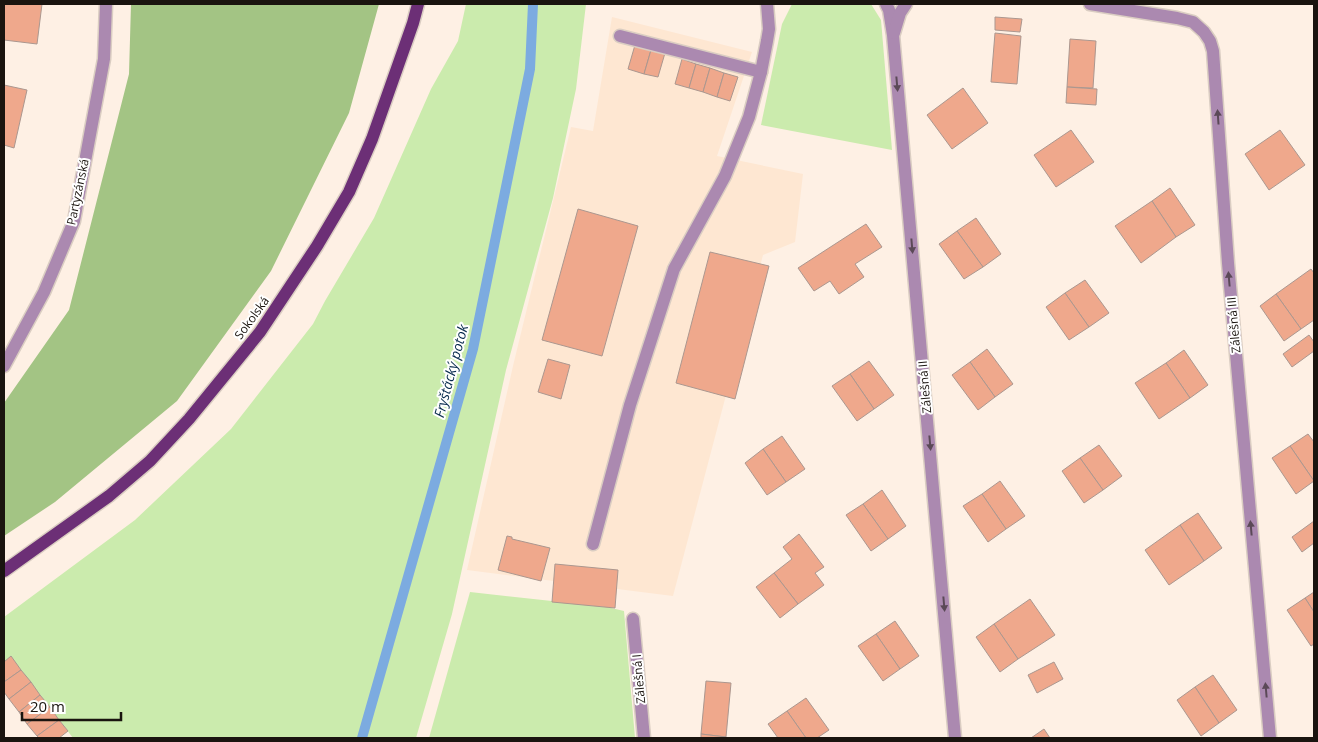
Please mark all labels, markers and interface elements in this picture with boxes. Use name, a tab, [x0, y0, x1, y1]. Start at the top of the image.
one-way arrow	[893, 76, 901, 92]
one-way arrow	[1214, 108, 1222, 124]
street label: Partyzánská	[62, 157, 93, 227]
one-way arrow	[908, 238, 916, 254]
one-way arrow	[1225, 270, 1233, 286]
street label: Sokolská	[230, 293, 273, 343]
street label: Zálešná III	[1223, 296, 1244, 354]
water label: Fryštácký potok	[429, 321, 472, 420]
street label: Zálešná II	[914, 360, 935, 414]
one-way arrow	[926, 435, 934, 451]
one-way arrow	[1247, 520, 1255, 536]
one-way arrow	[940, 597, 948, 613]
street label: Zálešná I	[628, 654, 649, 704]
one-way arrow	[1261, 681, 1269, 697]
scale bar	[22, 690, 121, 722]
text: 20 m	[30, 696, 65, 716]

